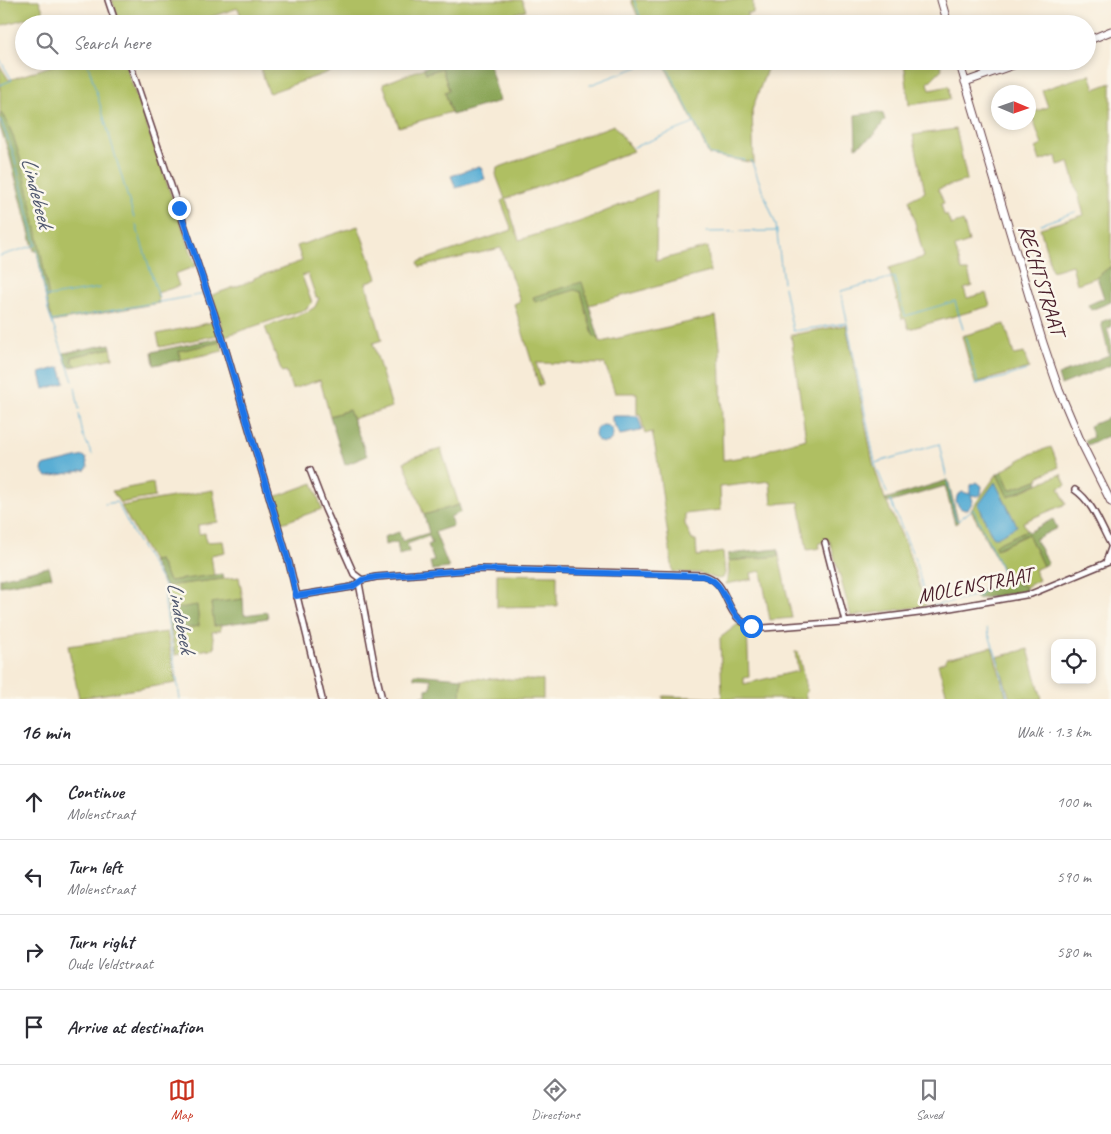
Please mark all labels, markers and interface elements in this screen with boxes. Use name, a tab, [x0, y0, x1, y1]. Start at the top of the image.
search box	[15, 15, 1096, 70]
icon: search	[33, 29, 61, 57]
text: Search here	[73, 31, 150, 55]
north arrow	[991, 85, 1036, 130]
water label: Lindebeek	[15, 154, 60, 234]
route end	[168, 197, 191, 220]
street label: RECHTSTRAAT	[1013, 222, 1073, 343]
street label: MOLENSTRAAT	[915, 560, 1039, 609]
water label: Lindebeek	[160, 580, 202, 659]
route start	[740, 615, 763, 638]
map controls	[1051, 639, 1096, 684]
button: locate	[1051, 639, 1096, 684]
text: 16 min	[20, 719, 70, 745]
text: Walk · 1.3 km	[1016, 722, 1091, 742]
text: Continue	[67, 780, 124, 804]
icon: ahead	[20, 788, 48, 816]
text: 100 m	[1057, 792, 1091, 812]
text: Molenstraat	[67, 804, 135, 824]
text: Turn left	[67, 855, 122, 879]
icon: left	[20, 863, 48, 891]
text: 590 m	[1057, 867, 1091, 887]
text: Molenstraat	[67, 879, 135, 899]
text: Turn right	[67, 930, 134, 954]
icon: right	[20, 938, 48, 966]
text: 580 m	[1057, 942, 1091, 962]
text: Oude Veldstraat	[67, 954, 153, 974]
icon: arrive	[20, 1013, 48, 1041]
text: Arrive at destination	[67, 1015, 203, 1039]
tab: Map	[168, 1076, 196, 1123]
tab: Directions	[531, 1076, 580, 1123]
tab: Saved	[915, 1076, 943, 1123]

